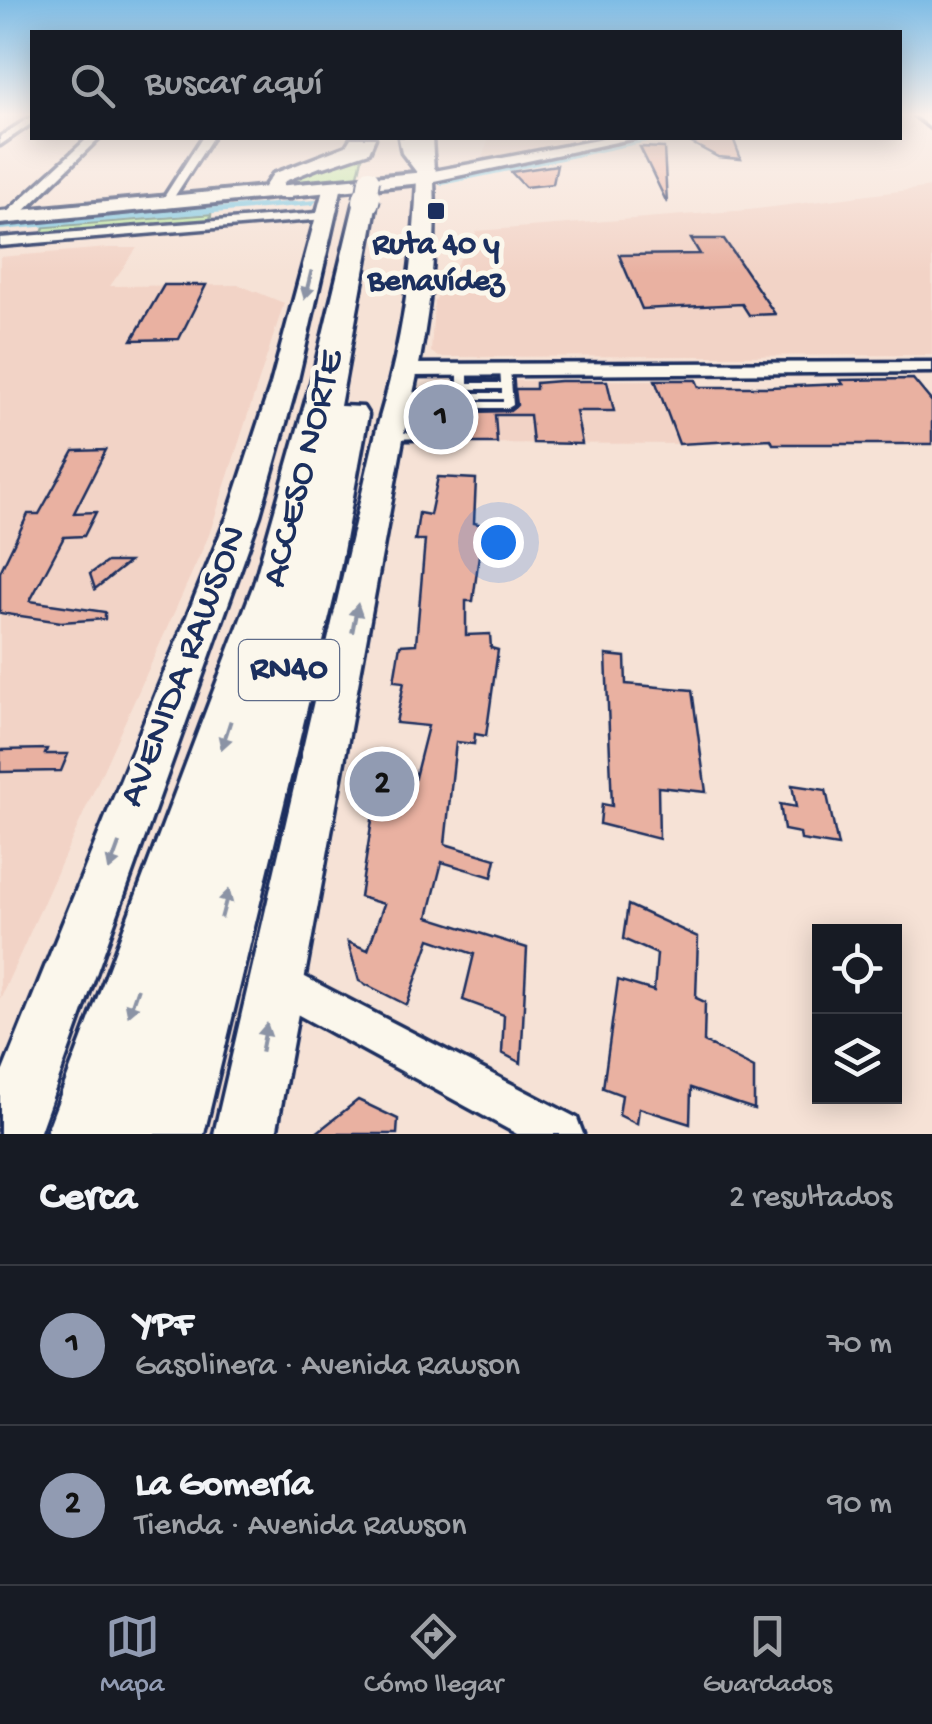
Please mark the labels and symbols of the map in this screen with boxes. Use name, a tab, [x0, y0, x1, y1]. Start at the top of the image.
marker: Ruta 40 y Benavídez	[425, 200, 447, 222]
place label: Ruta 40 y Benavídez	[367, 227, 506, 302]
one-way arrow	[300, 270, 315, 301]
street label: ACCESO NORTE	[254, 345, 356, 592]
pin: 1	[408, 380, 474, 454]
your location	[473, 517, 524, 568]
street label: AVENIDA RAWSON	[111, 520, 259, 814]
one-way arrow	[347, 602, 363, 633]
road number: RN40	[239, 640, 339, 700]
one-way arrow	[218, 721, 233, 751]
pin: 2	[350, 746, 414, 822]
one-way arrow	[106, 842, 121, 872]
one-way arrow	[218, 888, 234, 919]
one-way arrow	[125, 988, 140, 1018]
one-way arrow	[257, 1023, 273, 1054]

